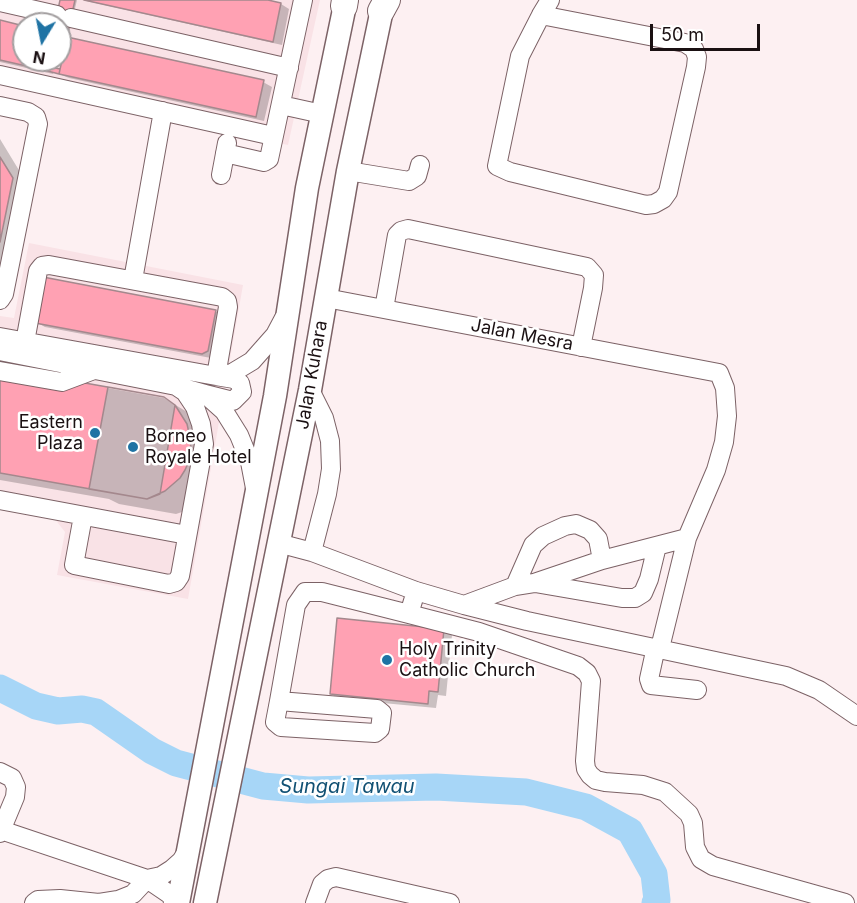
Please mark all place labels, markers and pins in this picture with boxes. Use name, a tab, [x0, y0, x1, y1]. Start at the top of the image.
place label: Eastern Plaza	[19, 412, 83, 454]
marker: Eastern Plaza	[88, 426, 102, 440]
place label: Borneo Royale Hotel	[145, 426, 252, 468]
marker: Borneo Royale Hotel	[126, 440, 140, 454]
place label: Holy Trinity Catholic Church	[399, 639, 535, 682]
marker: Holy Trinity Catholic Church	[380, 653, 394, 667]

